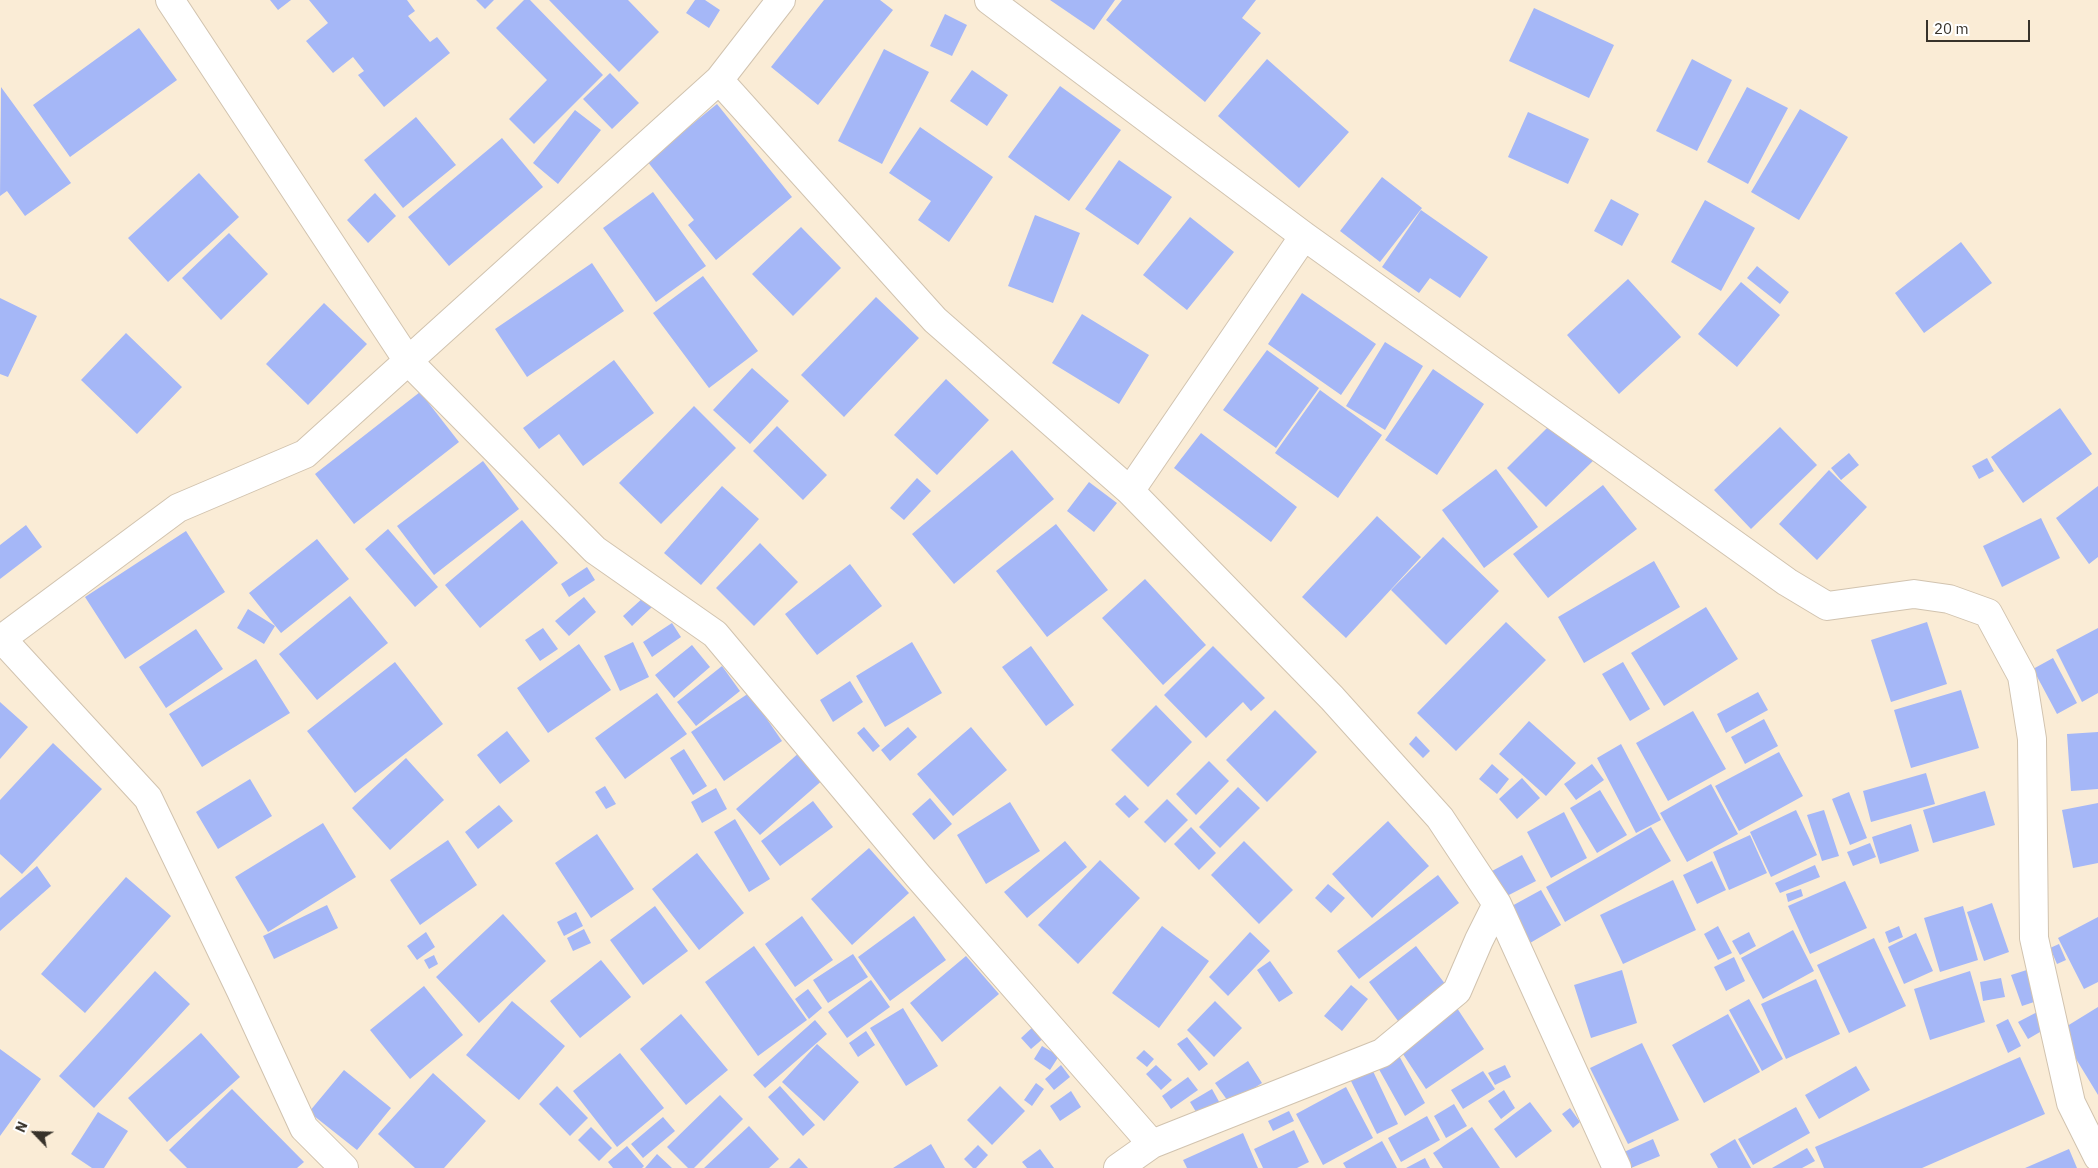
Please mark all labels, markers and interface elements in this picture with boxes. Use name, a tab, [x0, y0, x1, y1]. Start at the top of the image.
scale bar	[1928, 10, 2032, 42]
text: 20 m	[1934, 19, 1969, 38]
north arrow	[10, 1108, 60, 1158]
text: N	[11, 1119, 32, 1135]

